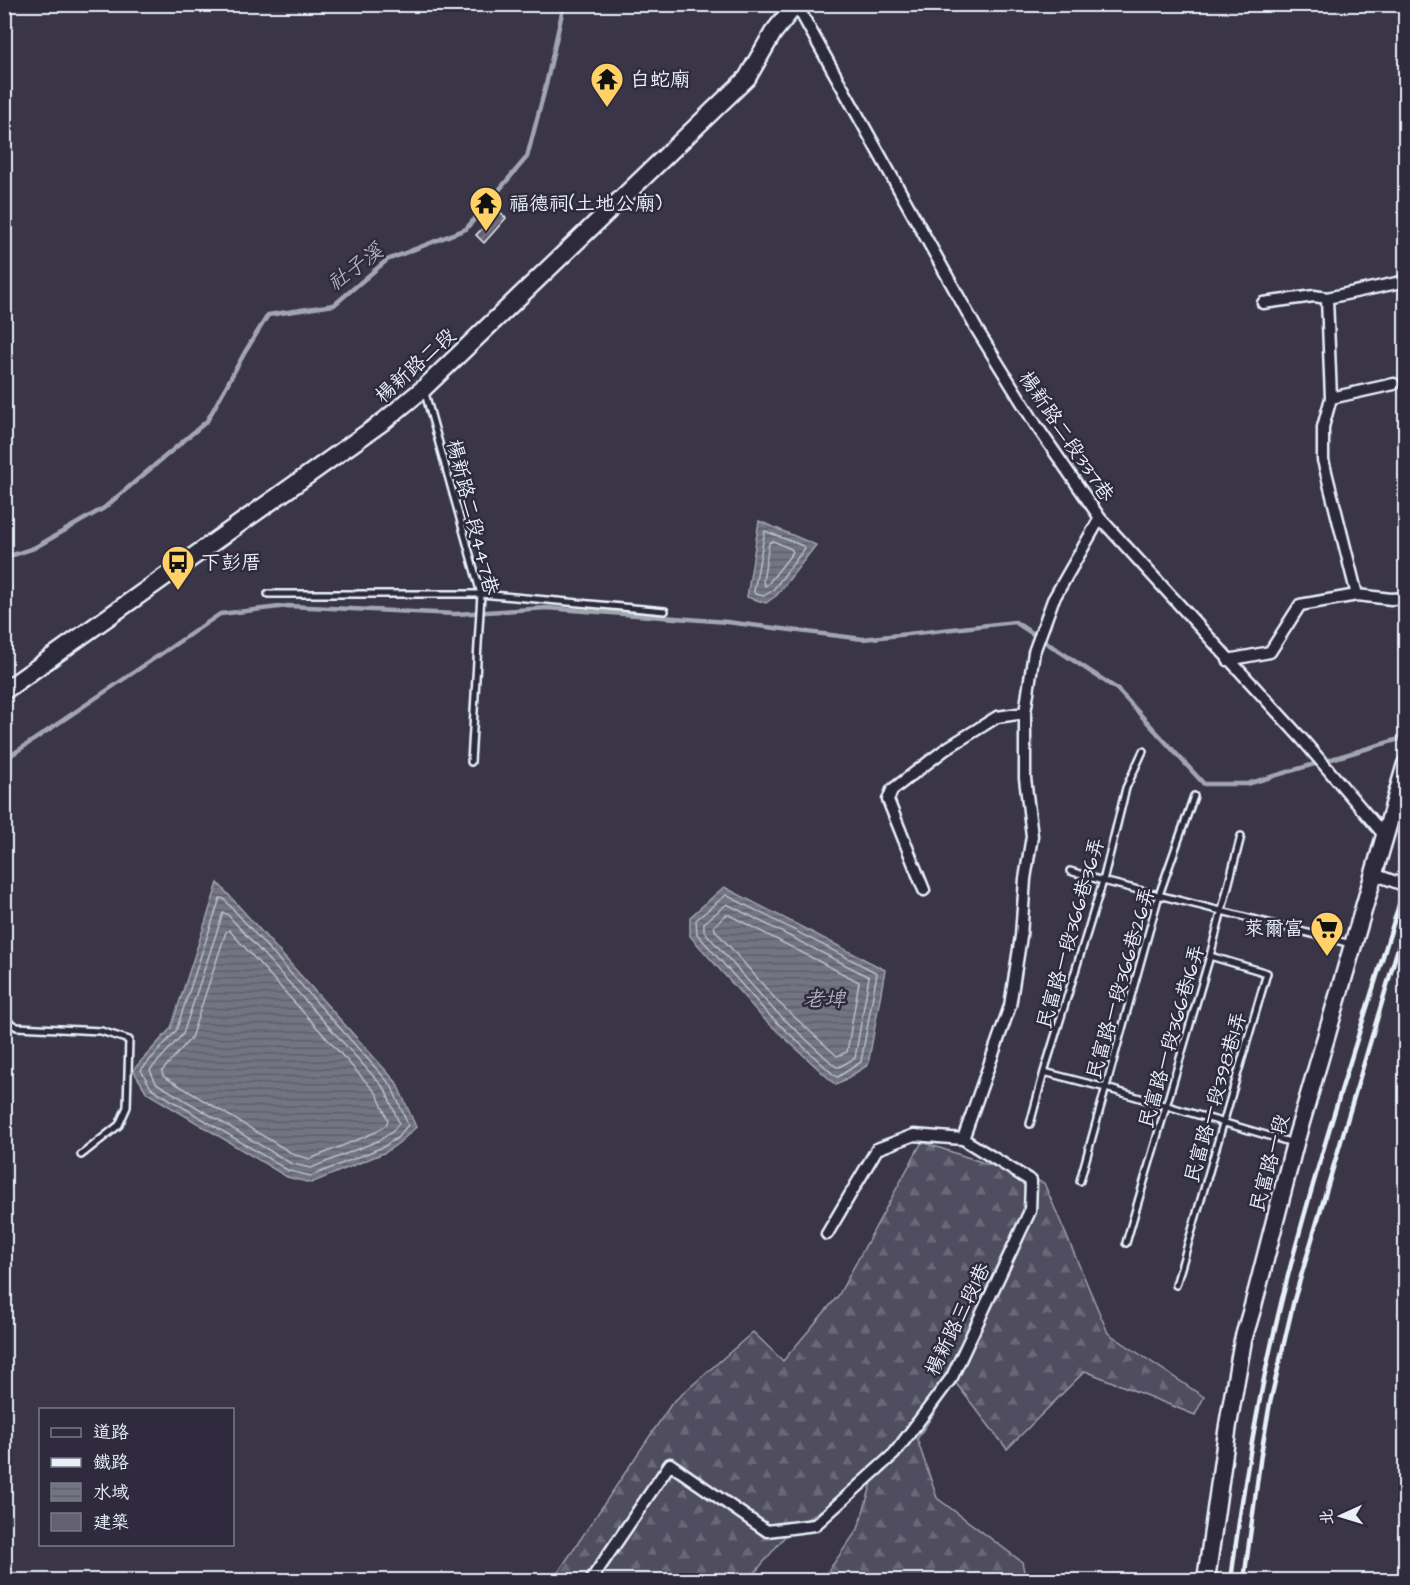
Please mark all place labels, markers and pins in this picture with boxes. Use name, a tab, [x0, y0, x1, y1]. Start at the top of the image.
temple icon: 白蛇廟	[589, 61, 625, 108]
place label: 白蛇廟	[630, 66, 690, 94]
temple icon: 福德祠(土地公廟)	[468, 185, 504, 232]
place label: 福德祠(土地公廟)	[509, 190, 662, 218]
bus stop icon: 下彭厝	[160, 544, 196, 591]
place label: 下彭厝	[201, 549, 261, 577]
supermarket icon: 萊爾富	[1309, 910, 1345, 957]
place label: 萊爾富	[1244, 915, 1304, 943]

